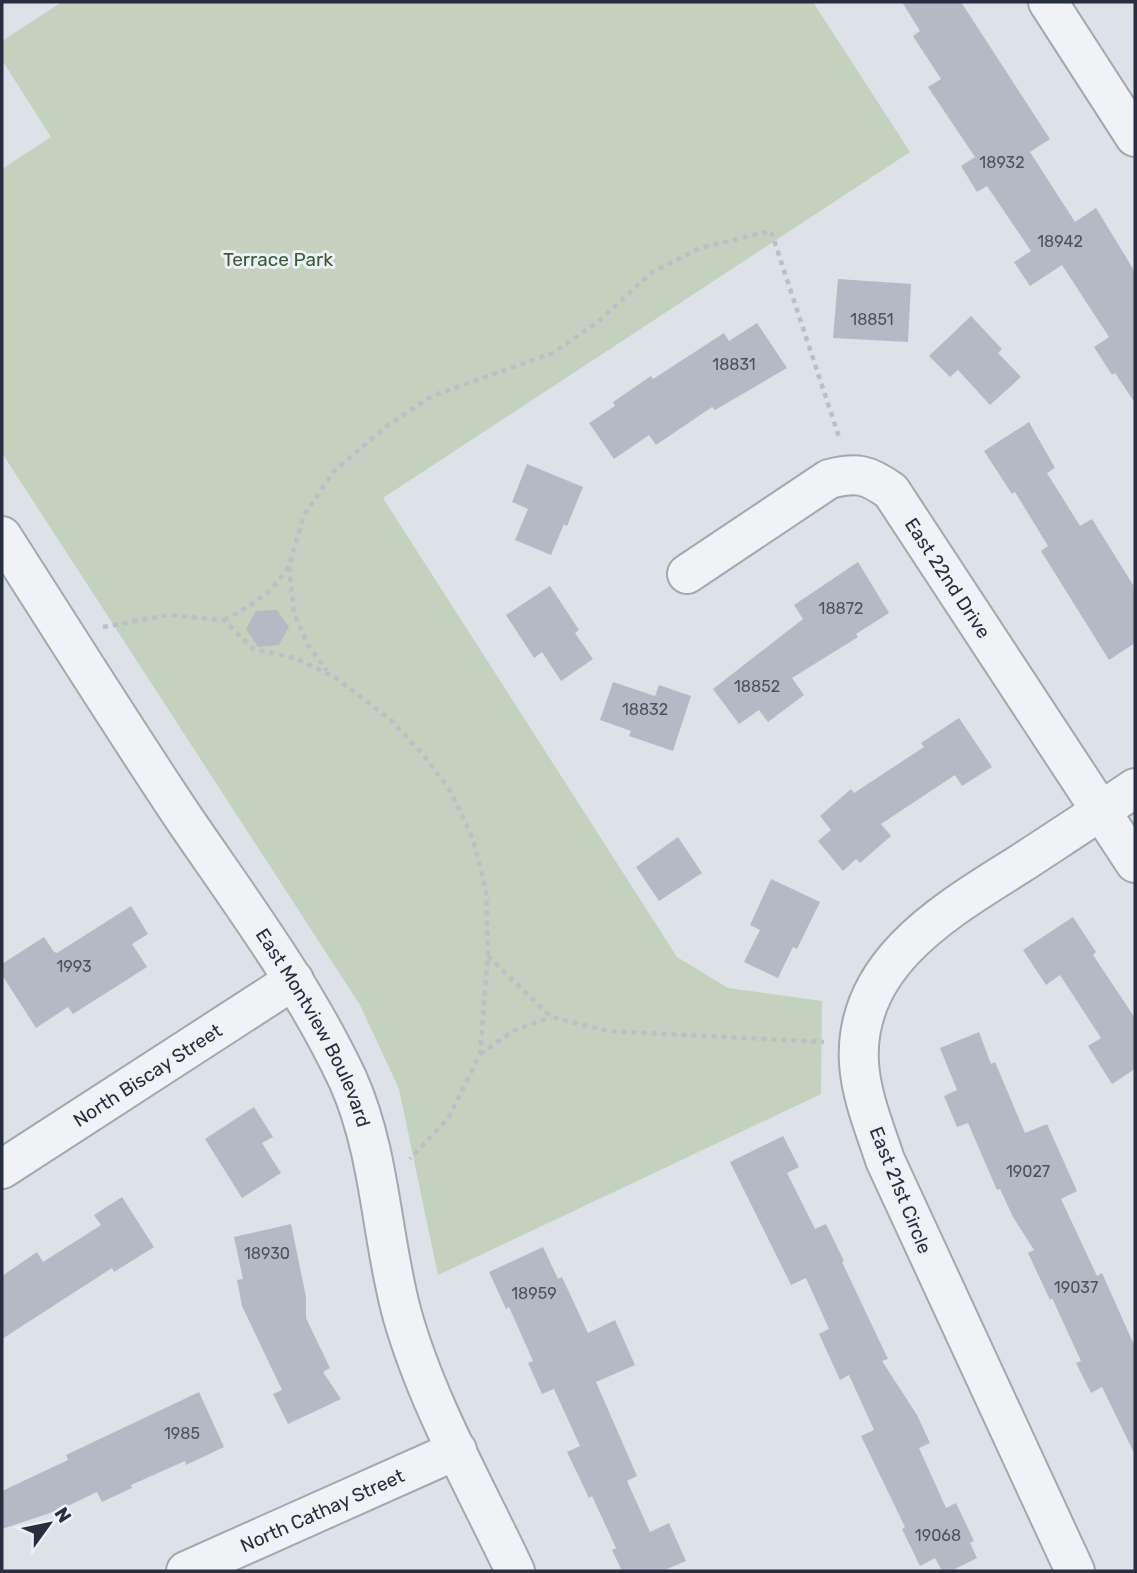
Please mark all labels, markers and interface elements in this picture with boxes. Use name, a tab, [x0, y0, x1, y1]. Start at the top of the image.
house number: 18932	[979, 153, 1025, 172]
house number: 18942	[1037, 232, 1083, 251]
park label: Terrace Park	[223, 248, 333, 271]
house number: 18851	[850, 310, 894, 329]
house number: 18831	[712, 355, 756, 374]
street label: East 22nd Drive	[900, 514, 995, 643]
house number: 18872	[819, 599, 863, 618]
house number: 18852	[734, 677, 780, 696]
house number: 18832	[622, 700, 668, 719]
street label: East Montview Boulevard	[251, 924, 375, 1130]
house number: 1993	[56, 957, 92, 976]
street label: North Biscay Street	[69, 1019, 227, 1132]
street label: East 21st Circle	[865, 1123, 936, 1257]
house number: 19027	[1006, 1162, 1050, 1181]
house number: 18930	[244, 1244, 290, 1263]
house number: 19037	[1054, 1278, 1098, 1297]
house number: 18959	[511, 1284, 557, 1303]
house number: 1985	[164, 1424, 200, 1443]
street label: North Cathay Street	[237, 1464, 408, 1557]
north arrow	[14, 1489, 84, 1559]
text: N	[49, 1503, 76, 1527]
house number: 19068	[915, 1526, 961, 1545]

